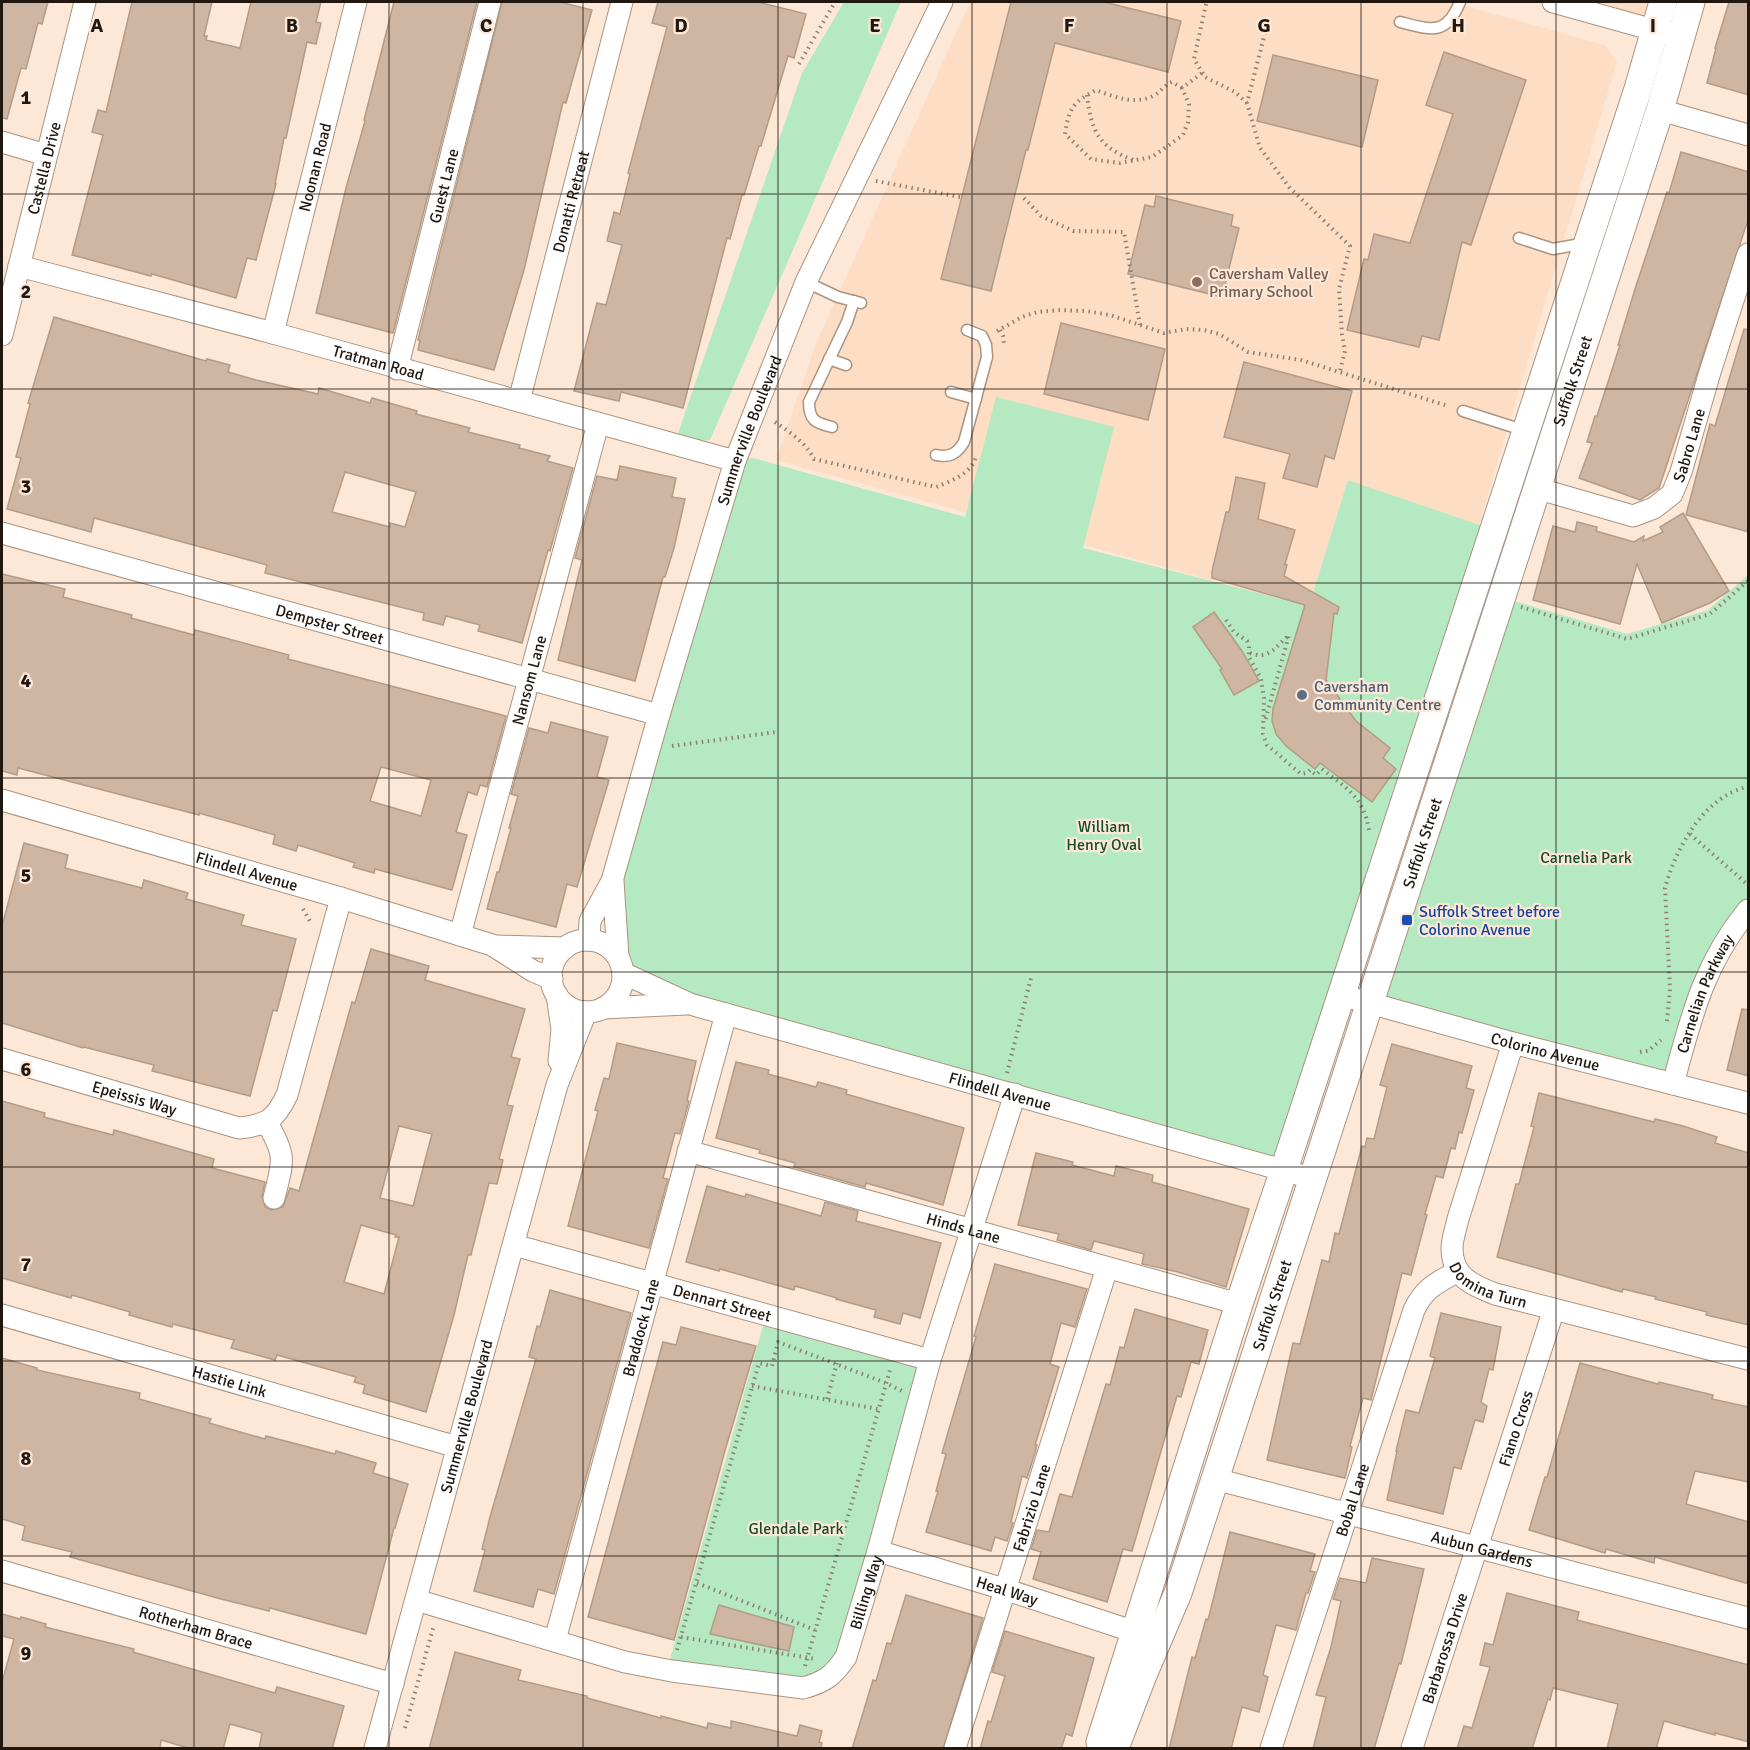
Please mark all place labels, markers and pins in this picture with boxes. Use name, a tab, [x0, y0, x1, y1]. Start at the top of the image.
place label: Caversham Valley Primary School	[1209, 264, 1329, 302]
marker: Caversham Valley Primary School	[1190, 275, 1204, 289]
place label: Caversham Community Centre	[1314, 677, 1441, 715]
marker: Caversham Community Centre	[1295, 688, 1309, 702]
place label: Suffolk Street before Colorino Avenue	[1419, 902, 1560, 940]
marker: Suffolk Street before Colorino Avenue	[1400, 913, 1414, 927]

